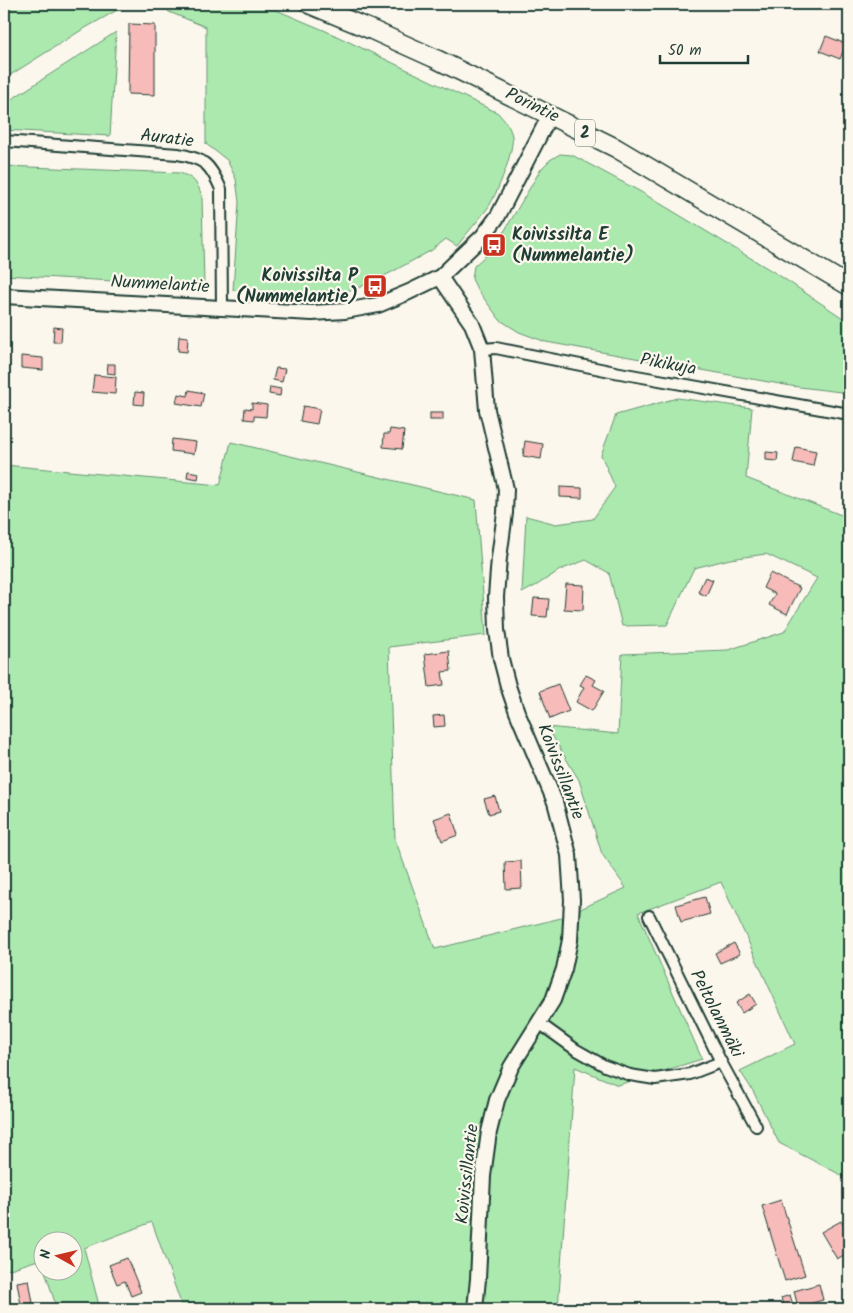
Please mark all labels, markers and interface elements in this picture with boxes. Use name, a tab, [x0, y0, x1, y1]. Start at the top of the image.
scale bar	[660, 32, 748, 64]
text: 50 m	[668, 39, 702, 63]
street label: Porintie	[500, 80, 564, 132]
road number: 2	[575, 120, 595, 146]
street label: Auratie	[139, 121, 195, 157]
place label: Koivissilta E (Nummelantie)	[512, 221, 634, 271]
bus stop icon: Koivissilta E (Nummelantie)	[481, 232, 507, 258]
place label: Koivissilta P (Nummelantie)	[236, 262, 359, 312]
street label: Nummelantie	[110, 268, 210, 302]
bus stop icon: Koivissilta P (Nummelantie)	[362, 273, 388, 299]
street label: Pikikuja	[637, 346, 699, 384]
street label: Koivissillantie	[528, 720, 592, 824]
street label: Peltolanmäki	[681, 965, 751, 1064]
street label: Koivissillantie	[448, 1122, 488, 1226]
north arrow	[32, 1230, 82, 1280]
text: N	[35, 1248, 58, 1260]

